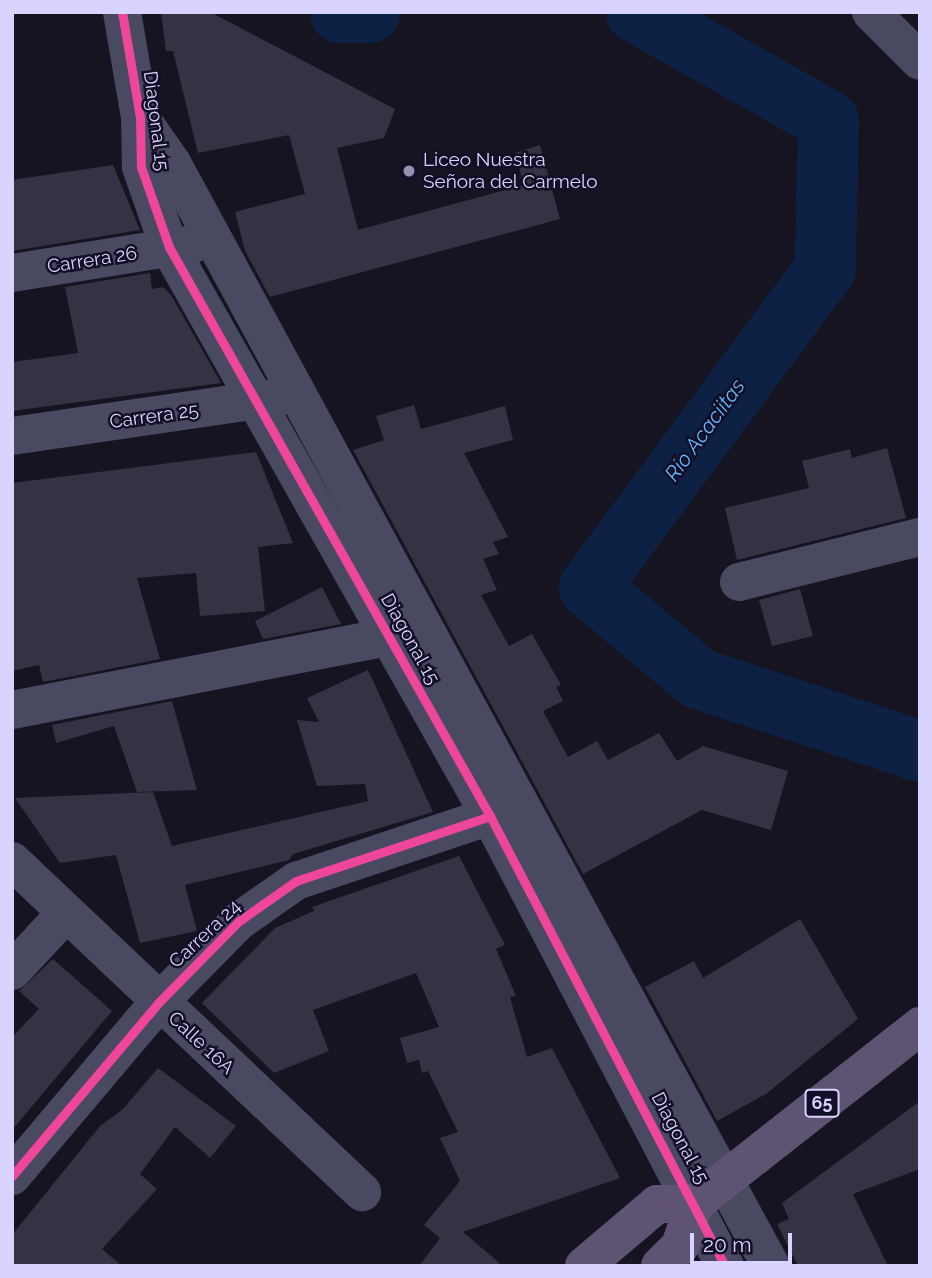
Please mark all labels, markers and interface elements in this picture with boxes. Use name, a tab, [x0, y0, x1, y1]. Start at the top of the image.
street label: Diagonal 15	[139, 69, 173, 173]
place label: Liceo Nuestra Señora del Carmelo	[423, 149, 598, 193]
marker: Liceo Nuestra Señora del Carmelo	[401, 163, 417, 179]
street label: Carrera 26	[45, 242, 139, 278]
water label: Río Acaciitas	[659, 374, 751, 486]
street label: Carrera 25	[108, 398, 200, 434]
street label: Diagonal 15	[376, 589, 444, 689]
street label: Carrera 24	[164, 895, 246, 973]
street label: Calle 16A	[163, 1007, 239, 1079]
street label: Diagonal 15	[646, 1088, 714, 1188]
road number: 65	[804, 1088, 840, 1118]
scale bar	[694, 1218, 796, 1262]
text: 20 m	[703, 1232, 751, 1257]

